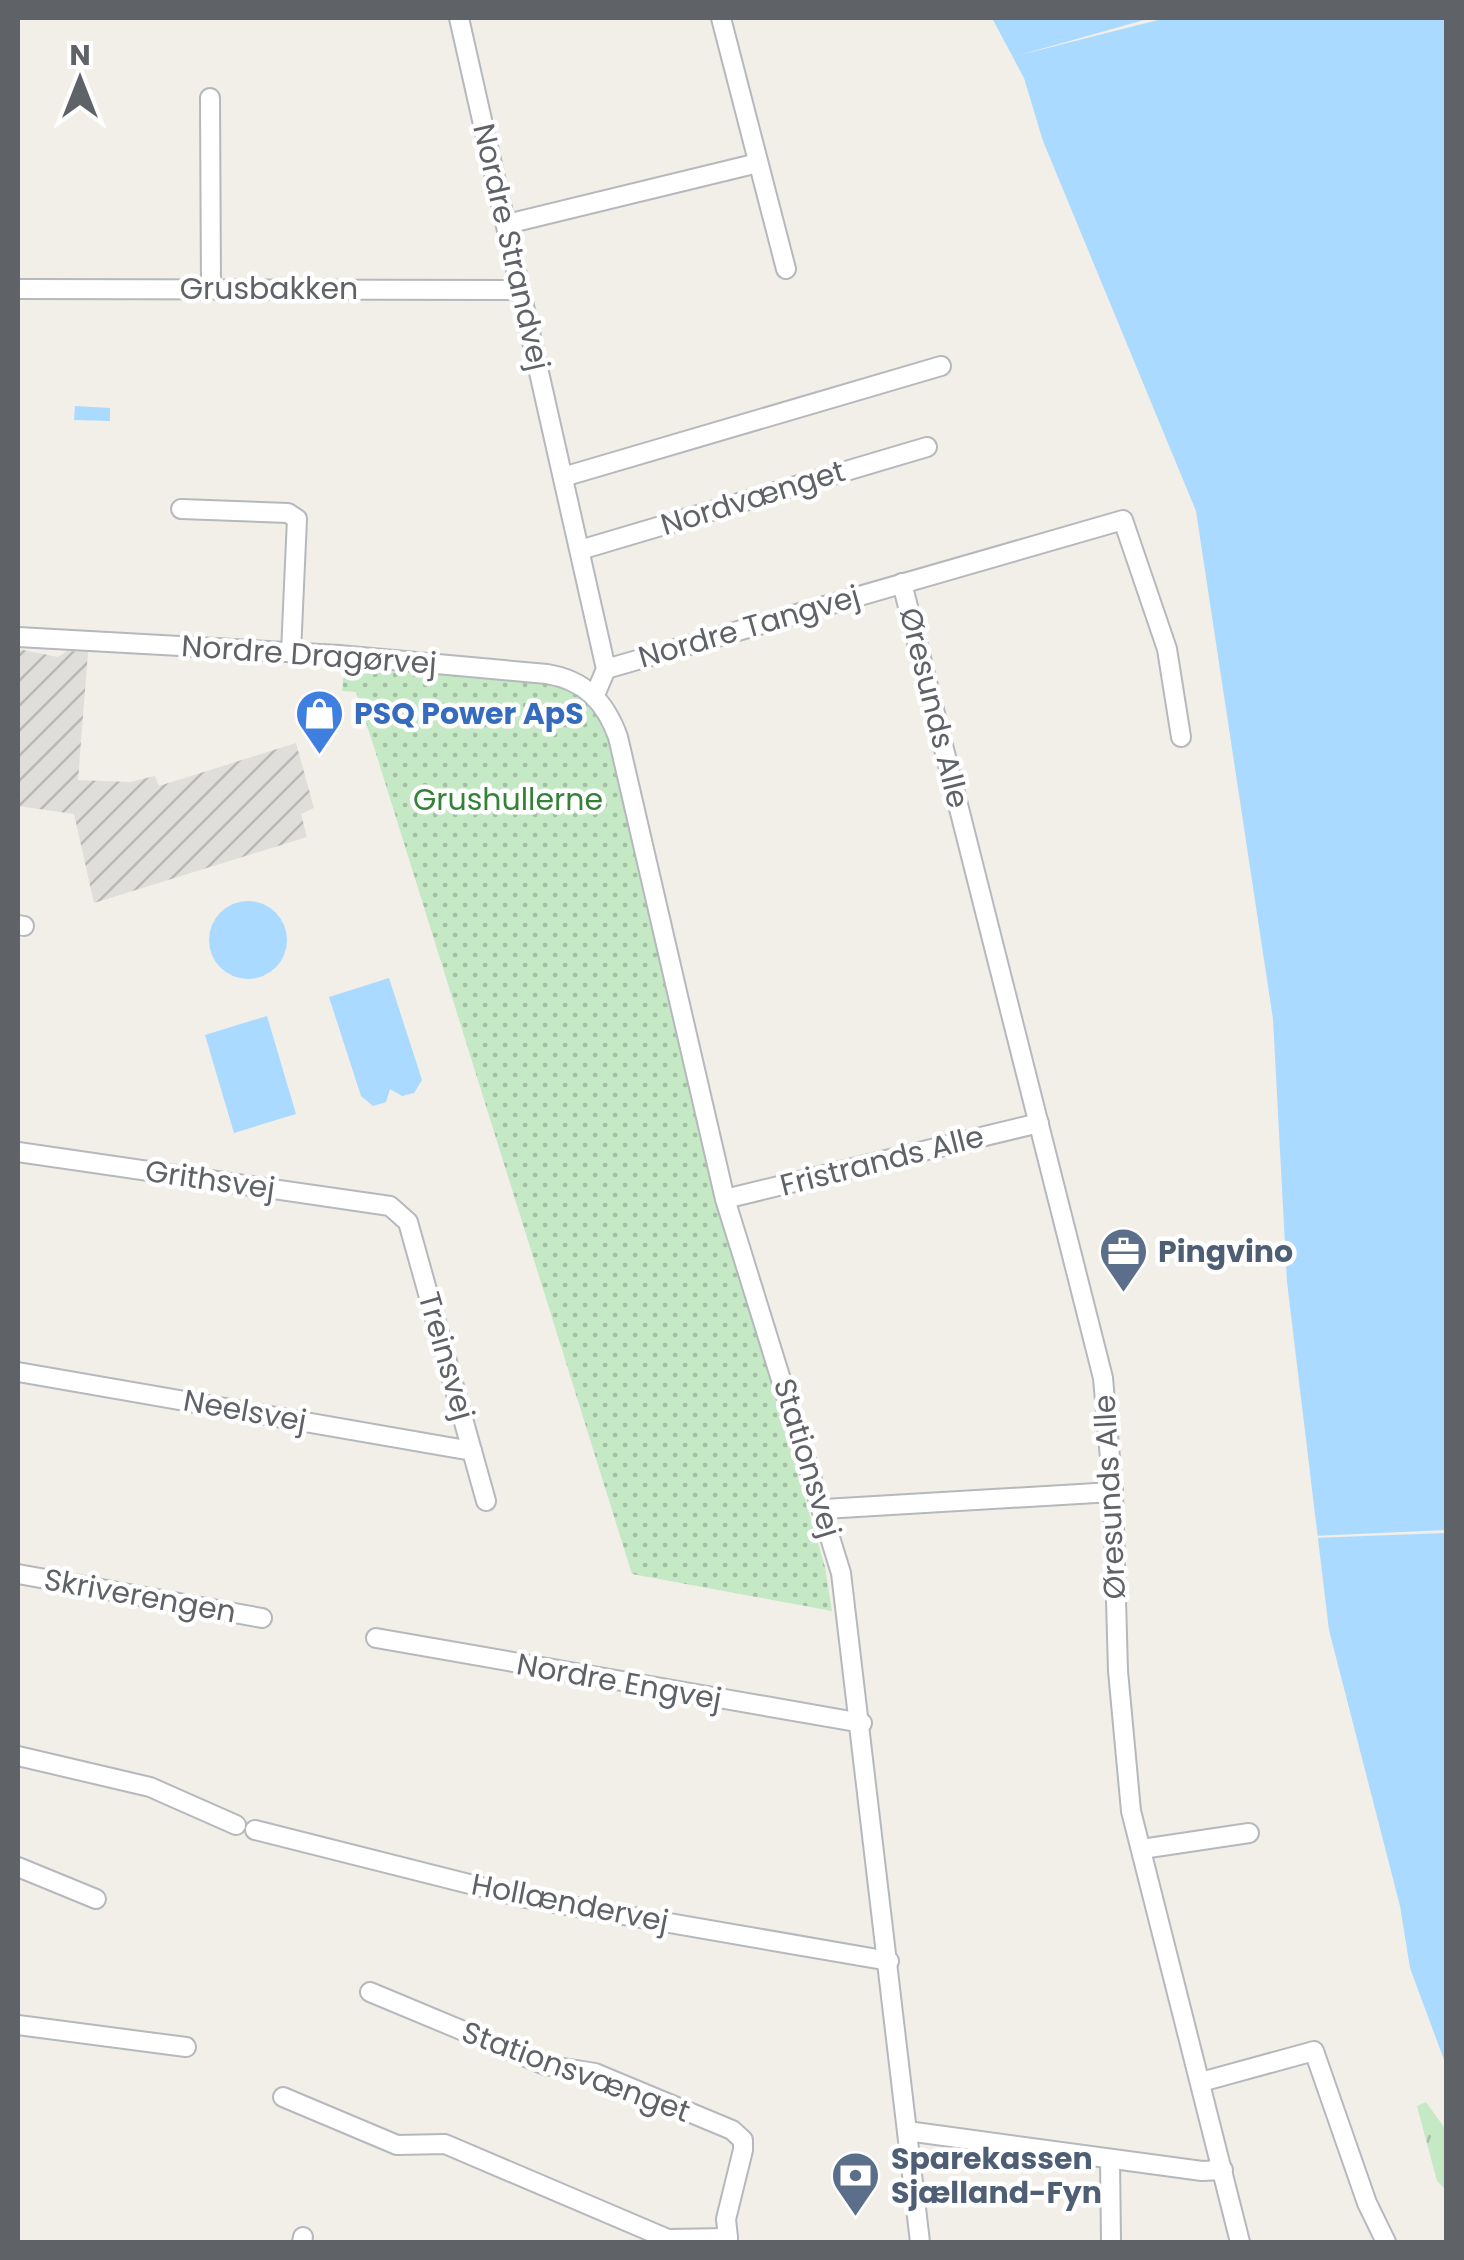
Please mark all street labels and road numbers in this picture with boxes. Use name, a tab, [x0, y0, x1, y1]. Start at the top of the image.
street label: Nordre Strandvej	[462, 119, 561, 374]
street label: Grusbakken	[180, 267, 358, 310]
street label: Nordvænget	[655, 449, 850, 546]
street label: Nordre Tangvej	[633, 574, 865, 679]
street label: Øresunds Alle	[889, 603, 980, 813]
street label: Nordre Dragørvej	[180, 624, 438, 685]
street label: Fristrands Alle	[776, 1114, 988, 1207]
street label: Grithsvej	[142, 1149, 278, 1210]
street label: Treinsvej	[408, 1287, 485, 1425]
street label: Stationsvej	[763, 1373, 852, 1543]
street label: Neelsvej	[180, 1379, 310, 1442]
street label: Øresunds Alle	[1083, 1394, 1136, 1600]
street label: Skriverengen	[41, 1557, 239, 1634]
street label: Nordre Engvej	[513, 1642, 725, 1721]
street label: Hollændervej	[468, 1862, 672, 1943]
street label: Stationsvænget	[456, 2010, 696, 2133]

